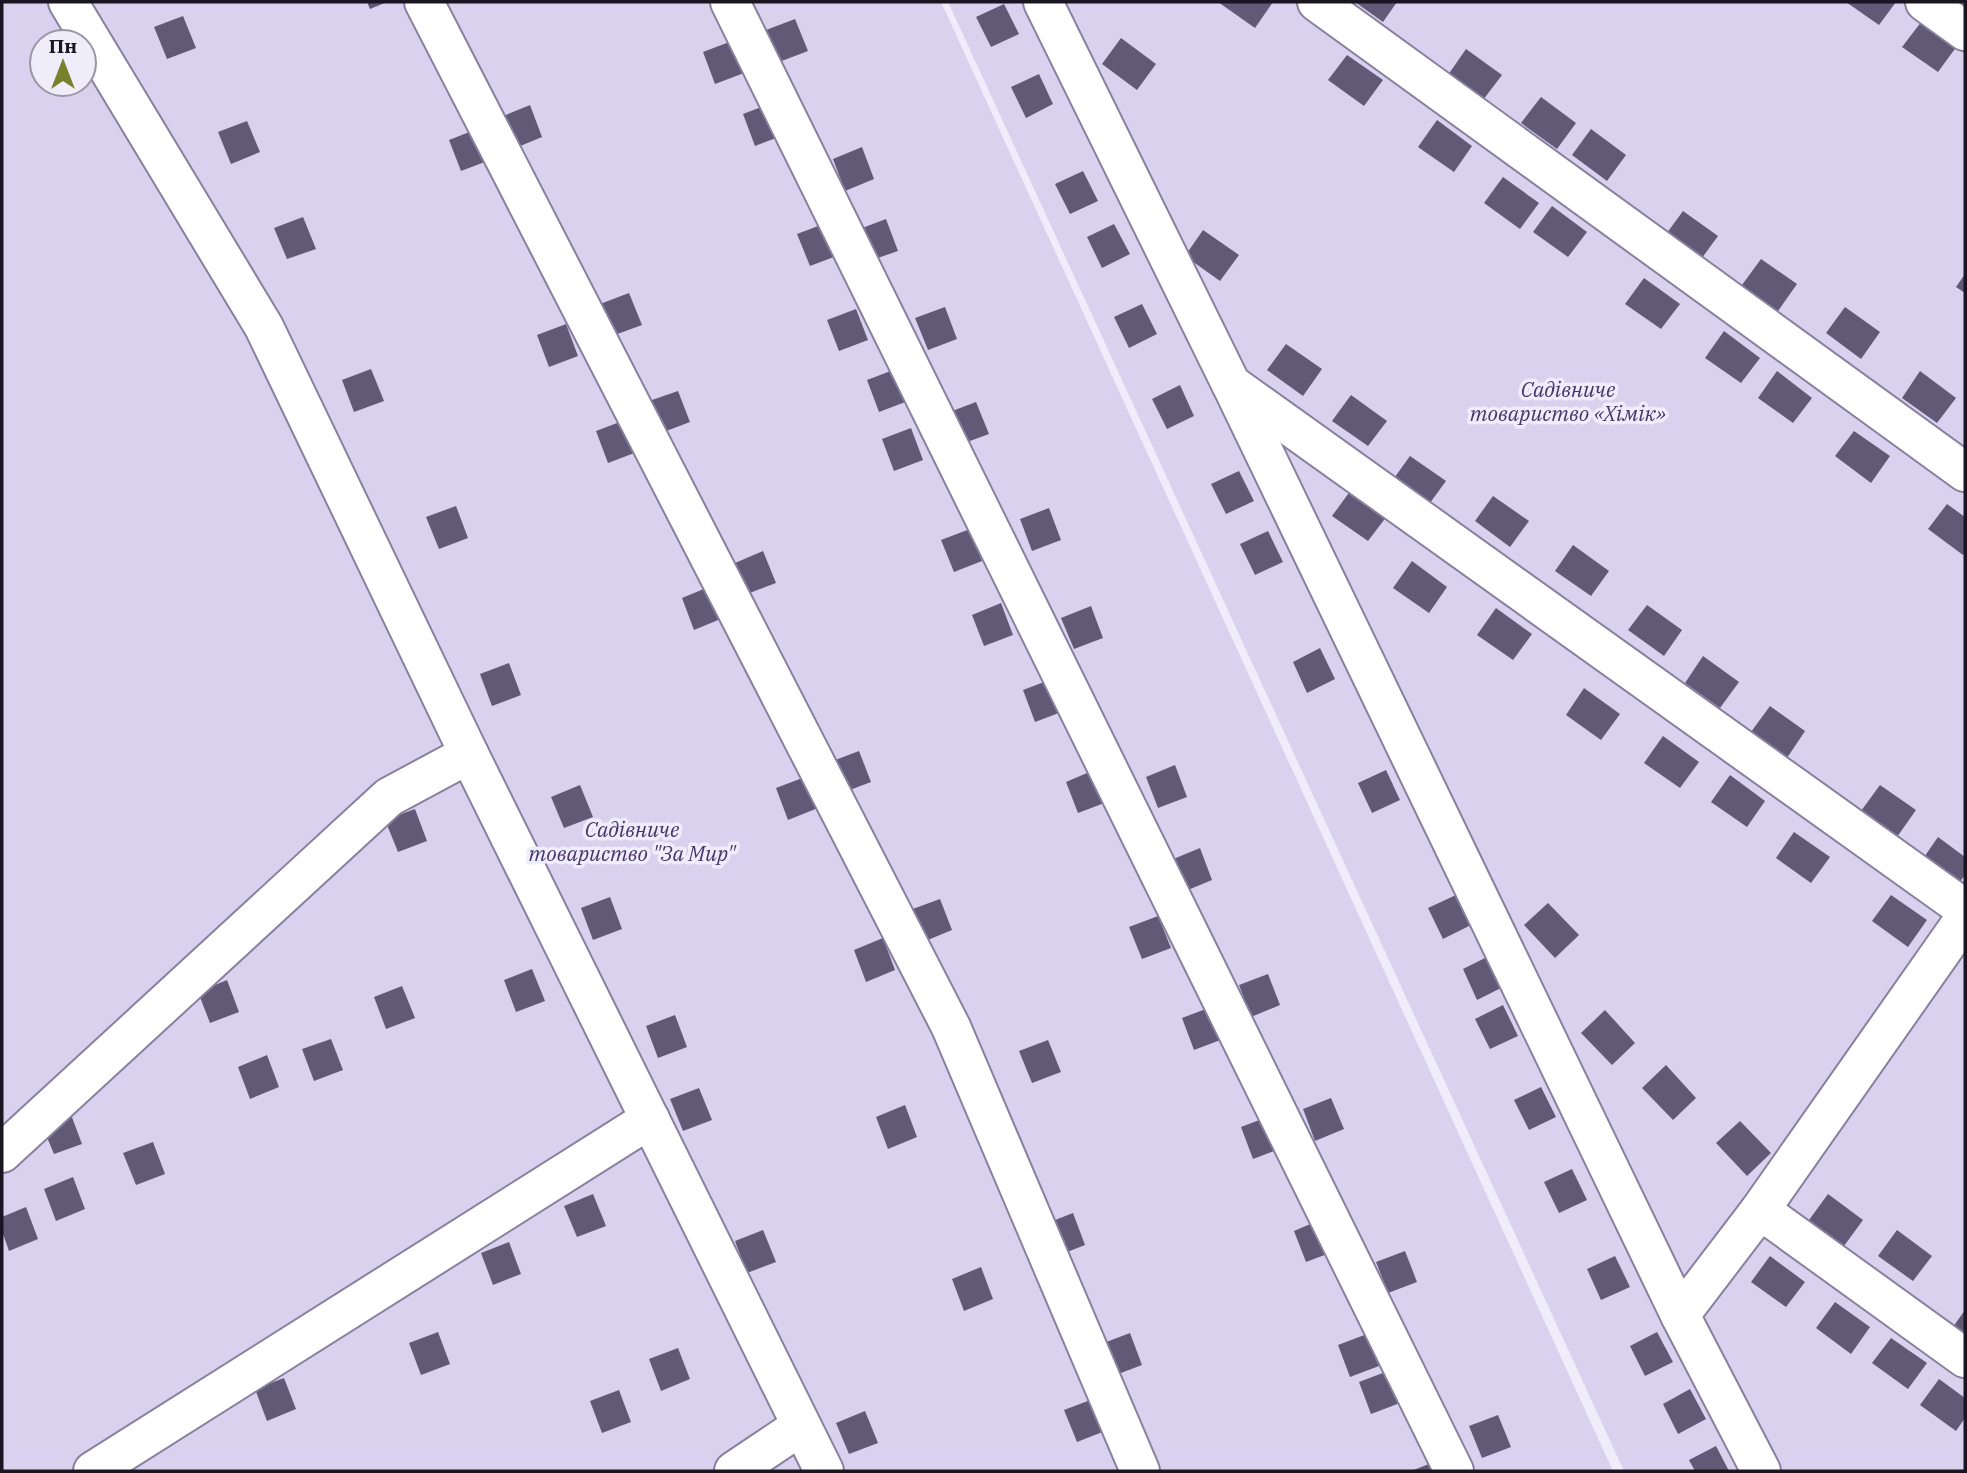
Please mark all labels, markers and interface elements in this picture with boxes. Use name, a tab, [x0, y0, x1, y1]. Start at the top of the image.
north arrow	[28, 28, 98, 98]
text: Пн	[49, 34, 77, 58]
park label: Садівниче товариство «Хімік»	[1470, 375, 1666, 427]
park label: Садівниче товариство "За Мир"	[529, 815, 737, 867]

